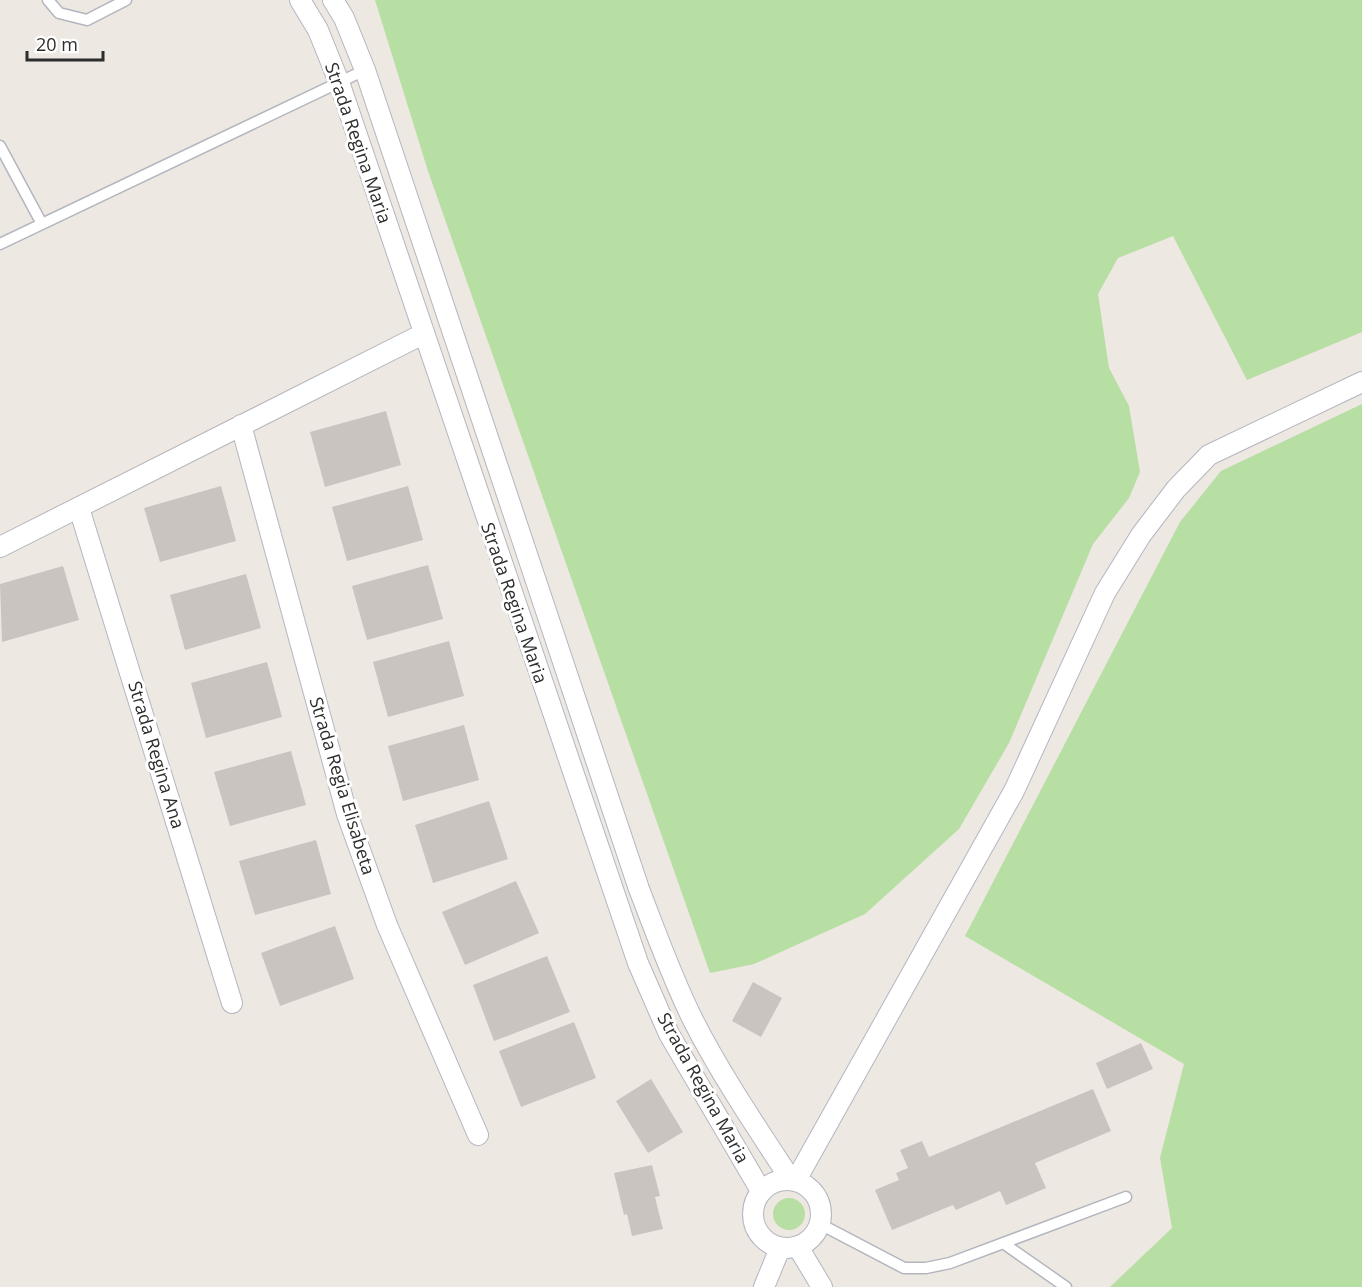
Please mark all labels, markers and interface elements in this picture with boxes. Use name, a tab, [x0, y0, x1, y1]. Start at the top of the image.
scale bar	[27, 24, 104, 62]
text: 20 m	[36, 32, 78, 56]
street label: Strada Regina Maria	[320, 59, 398, 226]
street label: Strada Regina Maria	[476, 519, 554, 686]
street label: Strada Regina Ana	[123, 678, 191, 831]
street label: Strada Regia Elisabeta	[304, 694, 381, 878]
street label: Strada Regina Maria	[652, 1008, 755, 1167]

